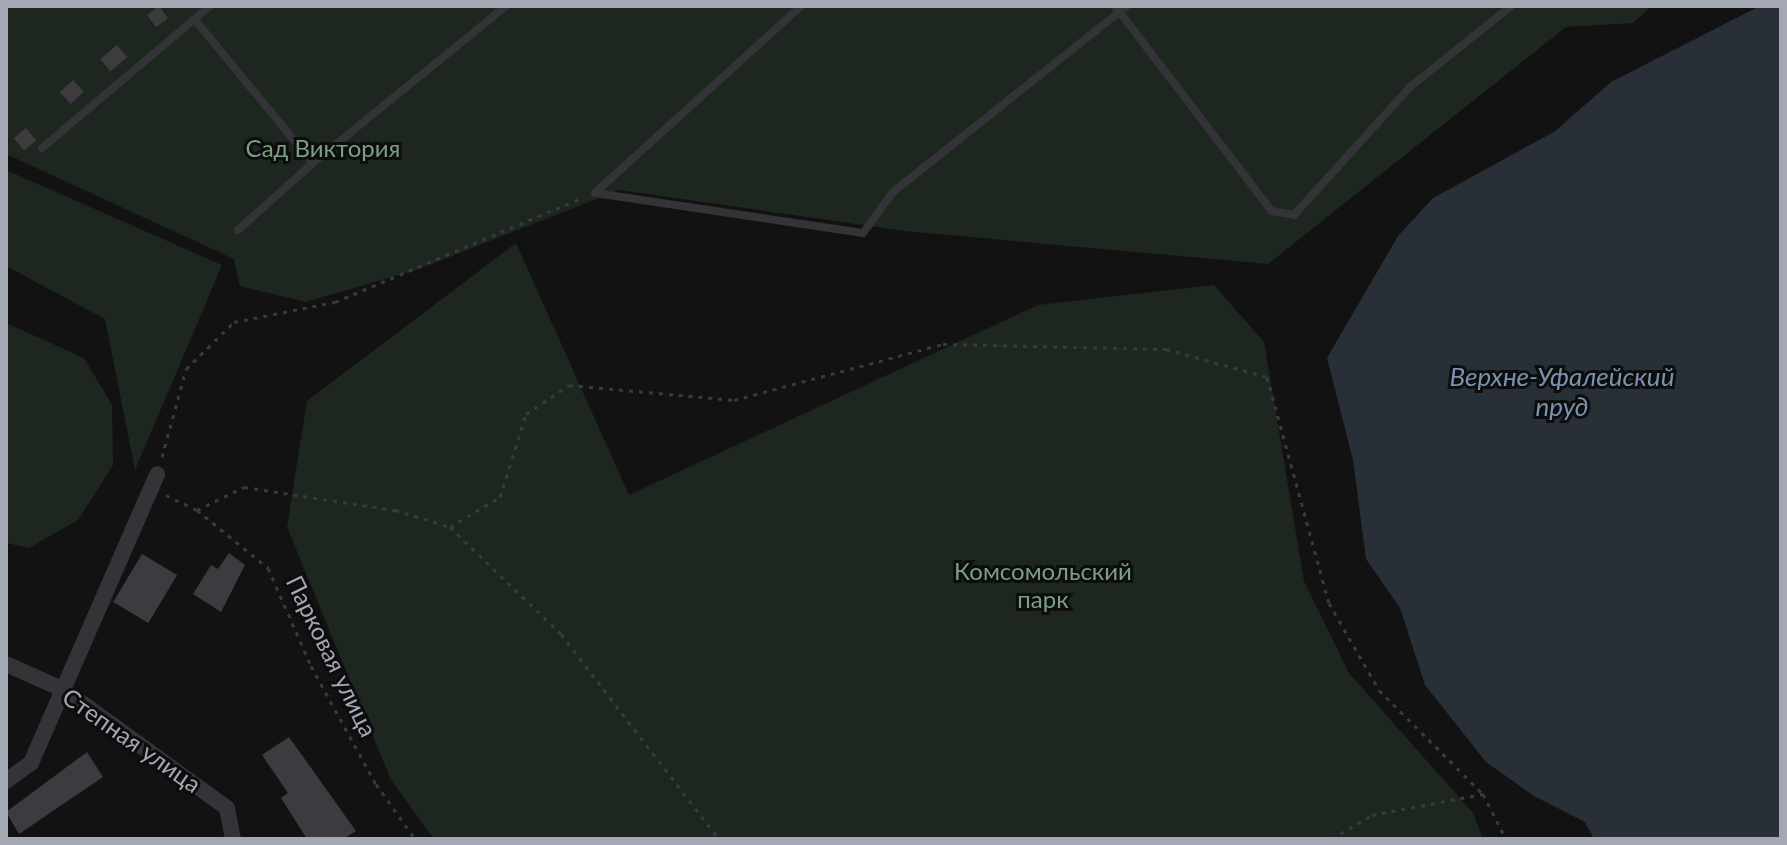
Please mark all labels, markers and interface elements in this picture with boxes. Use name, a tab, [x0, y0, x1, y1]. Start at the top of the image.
park label: Сад Виктория	[246, 134, 400, 162]
water label: Верхне-Уфалейский пруд	[1450, 361, 1674, 422]
park label: Комсомольский парк	[954, 557, 1132, 613]
street label: Парковая улица	[281, 571, 383, 741]
street label: Степная улица	[57, 682, 207, 798]

